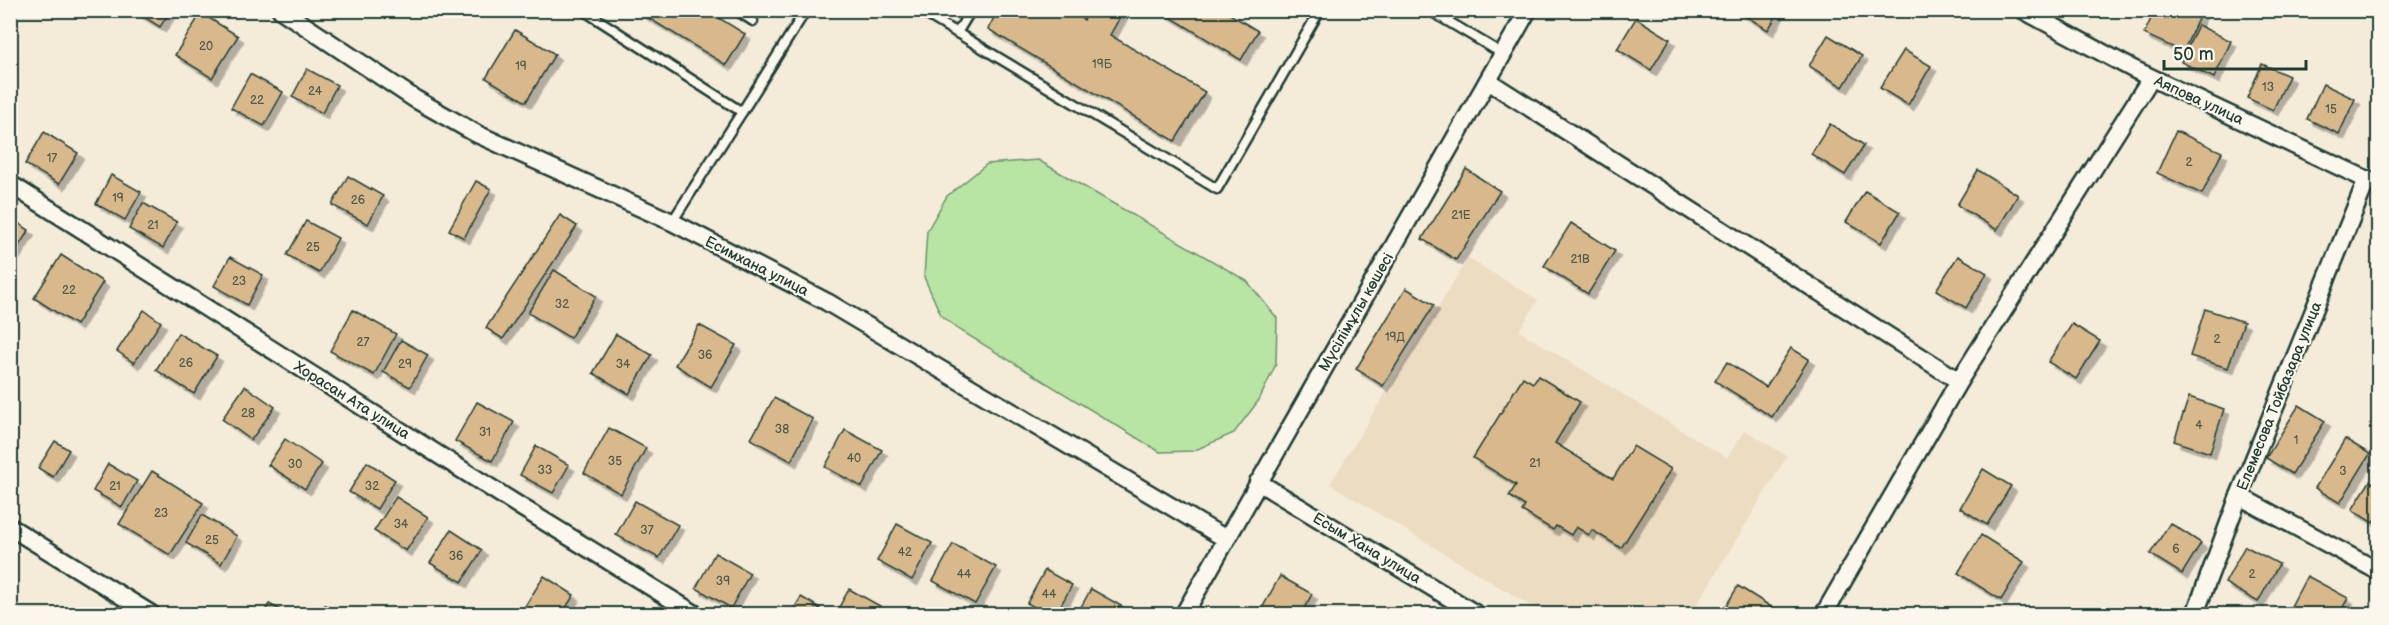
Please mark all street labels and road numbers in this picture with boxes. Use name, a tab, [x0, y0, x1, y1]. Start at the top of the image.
street label: Аяпова улица	[2150, 71, 2247, 129]
street label: Есимхана улица	[702, 232, 812, 301]
street label: Мүсілімұлы көшесі	[1315, 249, 1398, 375]
street label: Елемесова Тойбазара улица	[2233, 299, 2326, 493]
street label: Хорасан Ата улица	[290, 357, 413, 444]
street label: Есым Хана улица	[1309, 509, 1424, 588]

